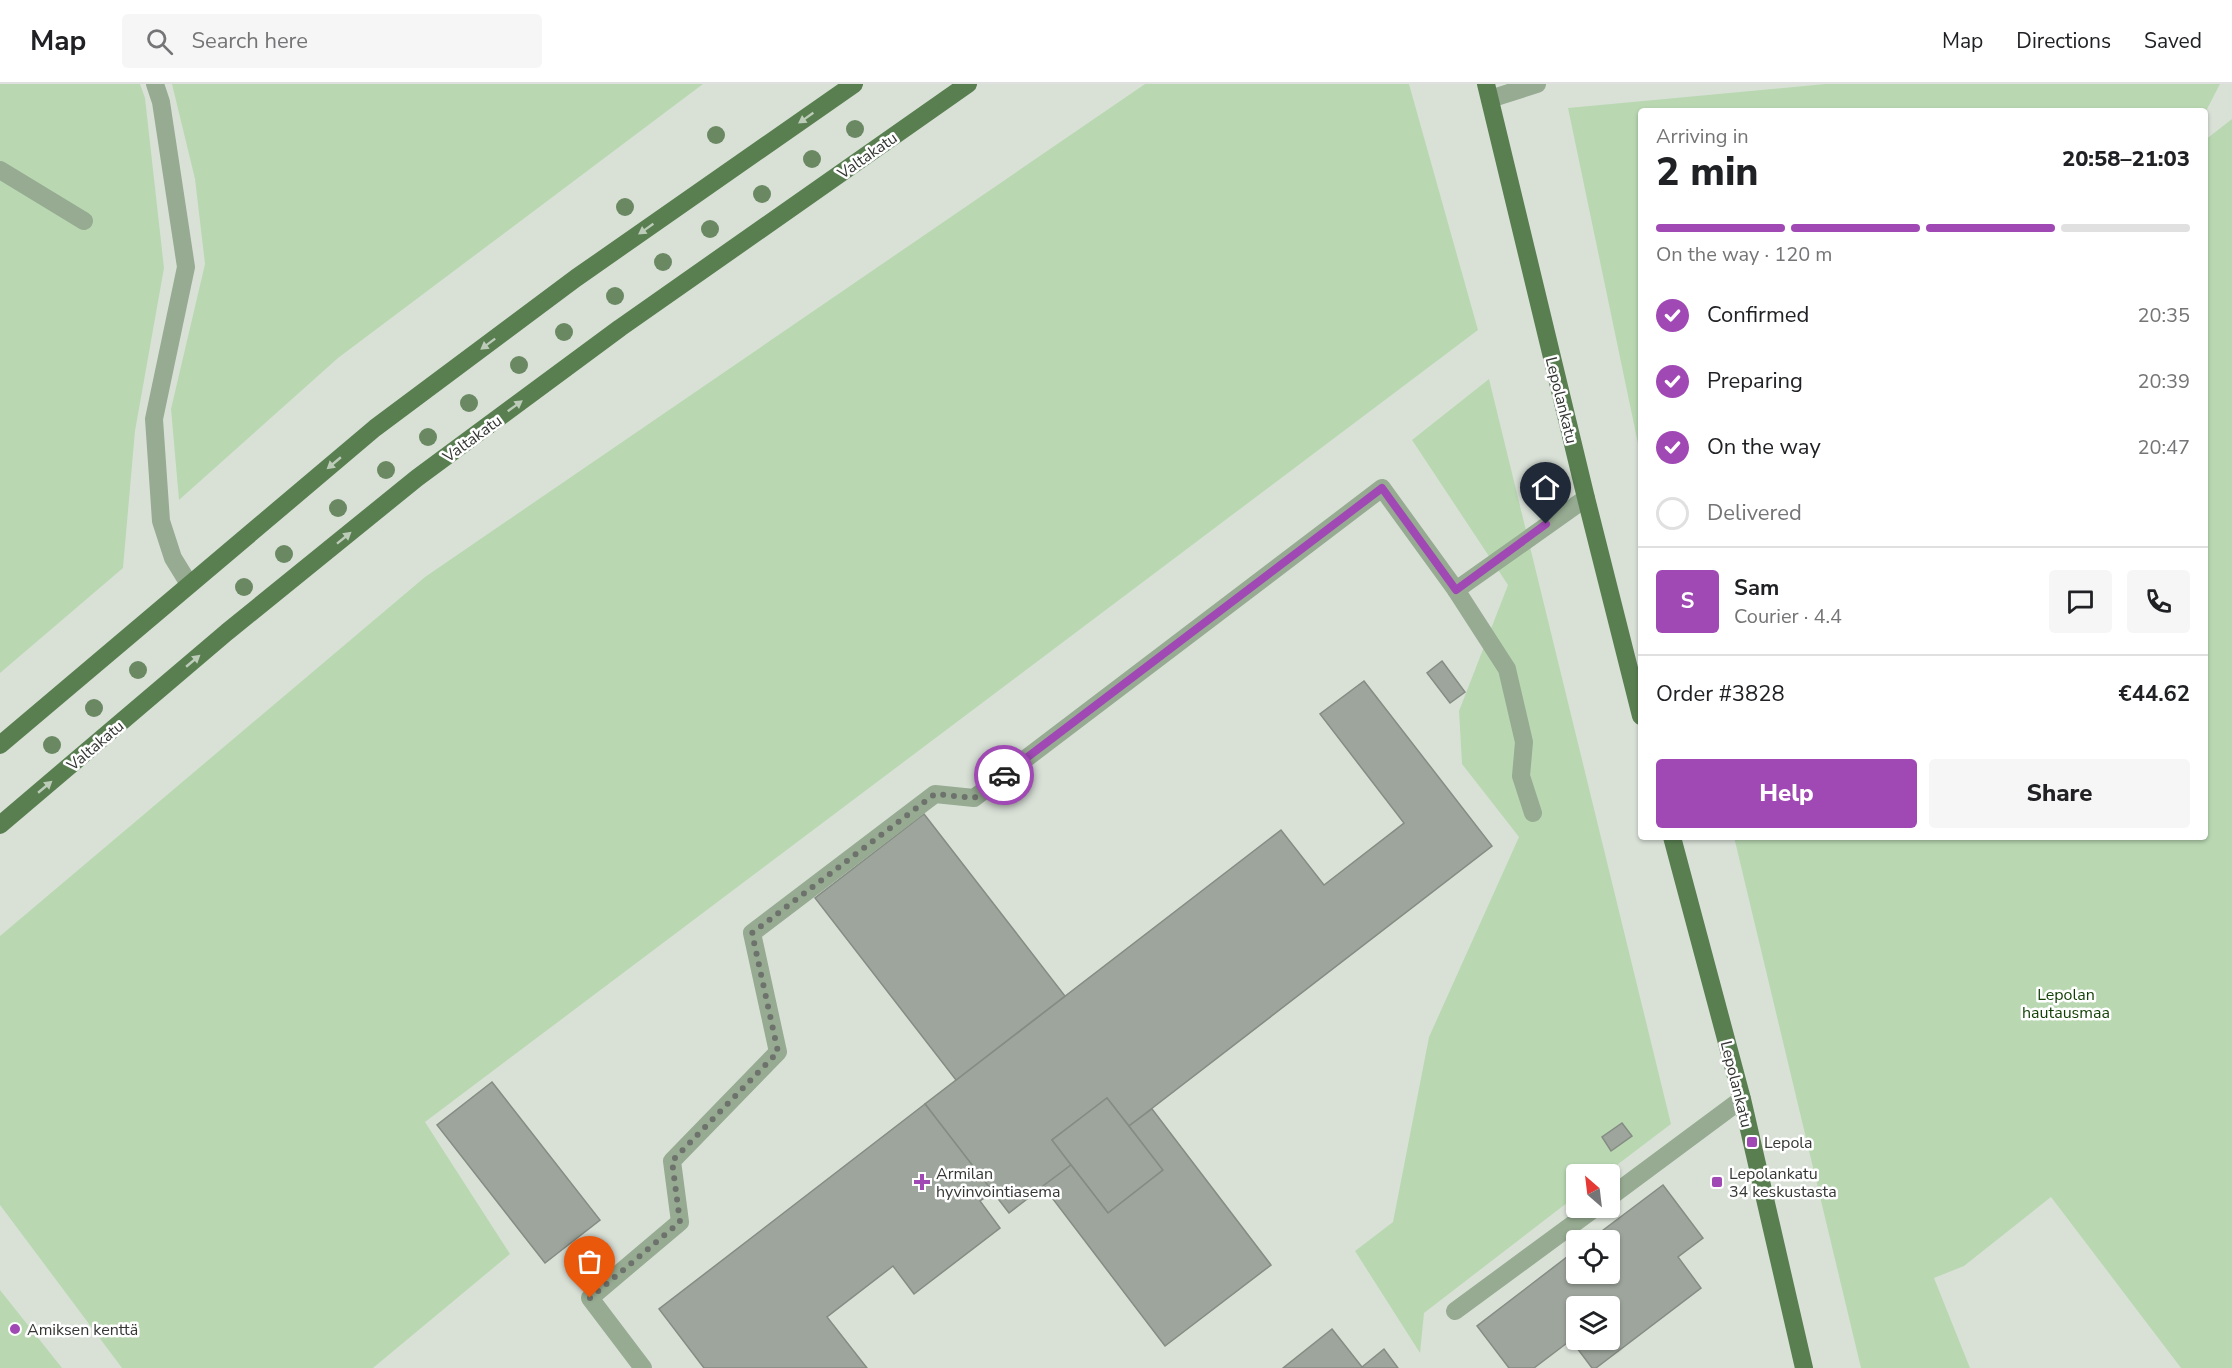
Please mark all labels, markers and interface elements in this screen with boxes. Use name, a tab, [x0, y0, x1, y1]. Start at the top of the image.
search box	[122, 14, 542, 68]
text: Map	[30, 22, 86, 60]
icon: search	[143, 25, 176, 58]
text: Search here	[191, 26, 308, 56]
text: Map	[1942, 27, 1983, 55]
text: Directions	[2016, 27, 2111, 55]
text: Saved	[2144, 27, 2202, 55]
one-way arrow	[798, 112, 814, 124]
text: Arriving in	[1656, 123, 1749, 150]
street label: Valtakatu	[832, 127, 902, 185]
text: 20:58–21:03	[2062, 144, 2190, 174]
text: 2 min	[1656, 146, 1759, 199]
one-way arrow	[638, 223, 654, 234]
text: On the way · 120 m	[1656, 241, 1832, 268]
icon: check	[1656, 299, 1689, 332]
text: Confirmed	[1707, 300, 1809, 330]
text: 20:35	[2137, 302, 2190, 329]
one-way arrow	[481, 338, 497, 350]
street label: Lepolankatu	[1540, 355, 1582, 446]
icon: check	[1656, 365, 1689, 398]
text: Preparing	[1707, 366, 1803, 396]
text: 20:39	[2137, 368, 2190, 395]
one-way arrow	[507, 400, 523, 412]
street label: Valtakatu	[438, 410, 507, 468]
icon: check	[1656, 431, 1689, 464]
text: On the way	[1707, 432, 1821, 462]
text: 20:47	[2137, 434, 2190, 461]
one-way arrow	[327, 456, 342, 469]
pin	[1520, 462, 1571, 524]
icon: home	[1529, 471, 1562, 504]
text: Delivered	[1707, 498, 1802, 528]
one-way arrow	[336, 531, 352, 544]
button: chat	[2049, 570, 2112, 633]
button: phone	[2127, 570, 2190, 633]
text: Sam	[1734, 573, 1779, 603]
text: S	[1681, 586, 1694, 616]
text: Courier · 4.4	[1734, 603, 1842, 630]
one-way arrow	[185, 655, 200, 668]
text: Order #3828	[1656, 679, 1785, 709]
text: €44.62	[2119, 679, 2190, 709]
street label: Valtakatu	[62, 715, 129, 777]
courier	[974, 745, 1034, 805]
icon: car	[988, 759, 1021, 792]
button: Help	[1656, 759, 1917, 828]
button: Share	[1929, 759, 2190, 828]
one-way arrow	[37, 781, 52, 794]
park label: Lepolan hautausmaa	[2022, 984, 2110, 1024]
street label: Lepolankatu	[1715, 1039, 1757, 1130]
place label: Lepola	[1764, 1132, 1813, 1154]
marker: Lepola	[1745, 1135, 1759, 1149]
place label: Armilan hyvinvointiasema	[936, 1163, 1061, 1203]
place label: Lepolankatu 34 keskustasta	[1729, 1163, 1837, 1203]
north arrow	[1566, 1164, 1620, 1218]
map controls	[1566, 1164, 1620, 1350]
marker: Armilan hyvinvointiasema	[913, 1173, 931, 1191]
marker: Lepolankatu 34 keskustasta	[1710, 1175, 1724, 1189]
button: locate	[1566, 1230, 1620, 1284]
pin	[564, 1236, 615, 1298]
icon: bag	[573, 1245, 606, 1278]
button: layers	[1566, 1296, 1620, 1350]
place label: Amiksen kenttä	[27, 1319, 138, 1341]
marker: Amiksen kenttä	[8, 1322, 22, 1336]

